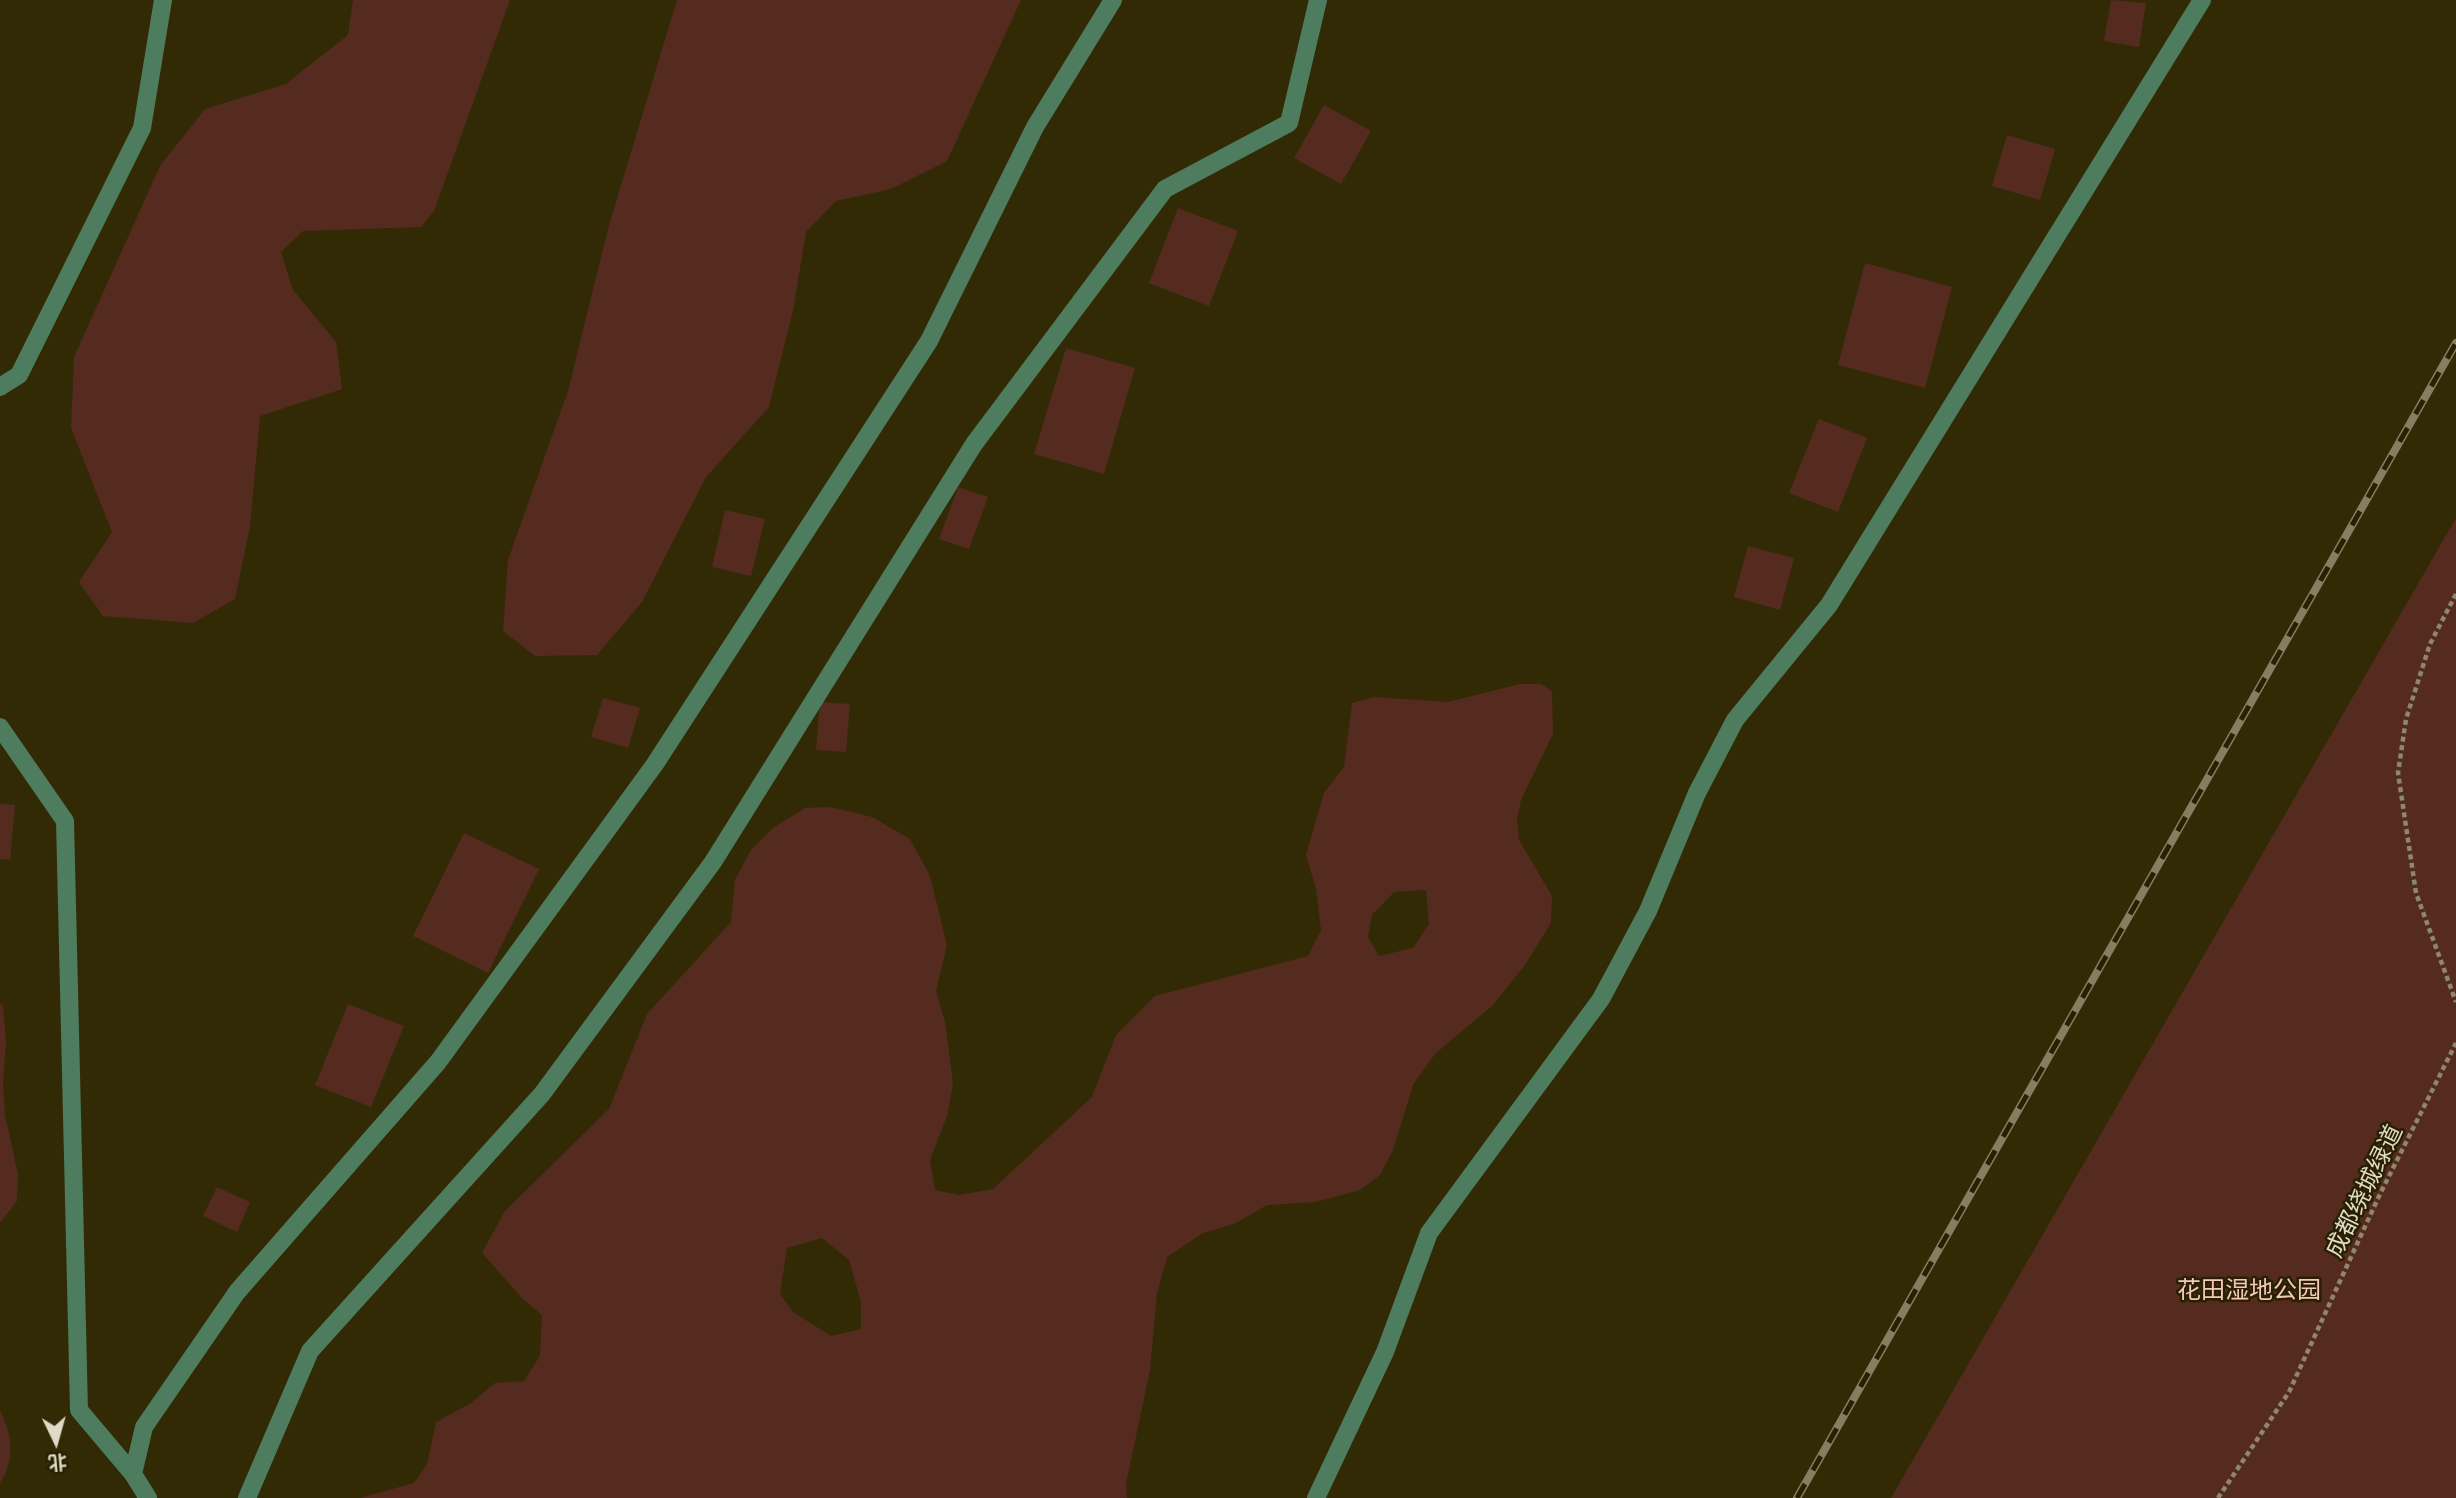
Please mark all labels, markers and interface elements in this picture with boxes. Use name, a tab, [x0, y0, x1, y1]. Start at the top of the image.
street label: 成都绕城绿道	[2319, 1120, 2409, 1262]
park label: 花田湿地公园	[2177, 1276, 2321, 1304]
north arrow	[21, 1407, 91, 1477]
text: 北	[47, 1451, 68, 1475]

